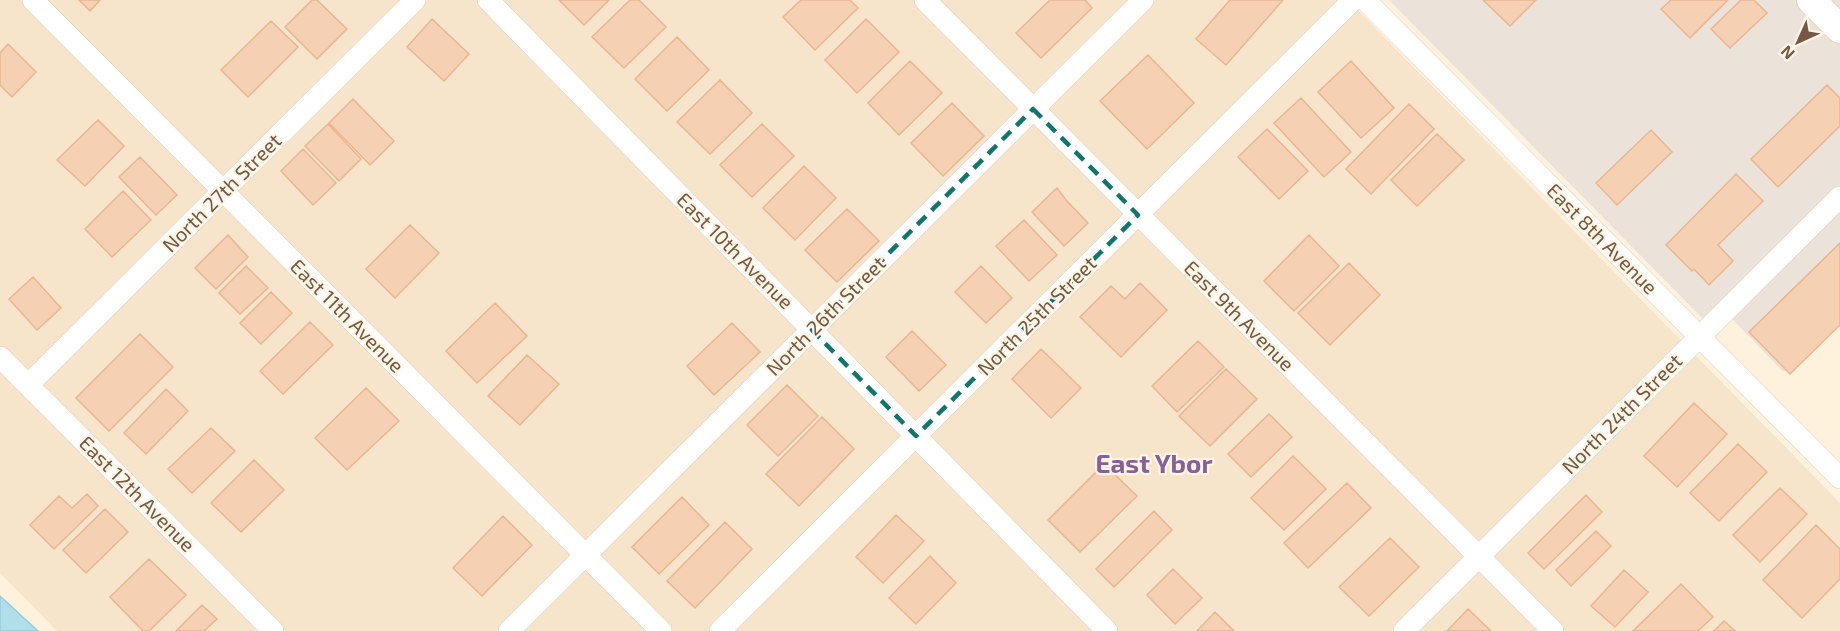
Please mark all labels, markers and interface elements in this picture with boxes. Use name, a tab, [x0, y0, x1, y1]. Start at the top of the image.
north arrow	[1768, 12, 1828, 72]
text: N	[1776, 42, 1798, 64]
street label: North 27th Street	[157, 128, 286, 257]
street label: East 8th Avenue	[1542, 178, 1663, 299]
street label: East 10th Avenue	[673, 187, 799, 313]
street label: North 26th Street	[761, 250, 890, 380]
street label: North 25th Street	[972, 251, 1101, 380]
street label: East 11th Avenue	[286, 254, 409, 377]
street label: East 9th Avenue	[1180, 255, 1300, 375]
street label: North 24th Street	[1556, 348, 1687, 478]
street label: East 12th Avenue	[75, 430, 201, 556]
district label: East Ybor	[1095, 447, 1213, 478]

